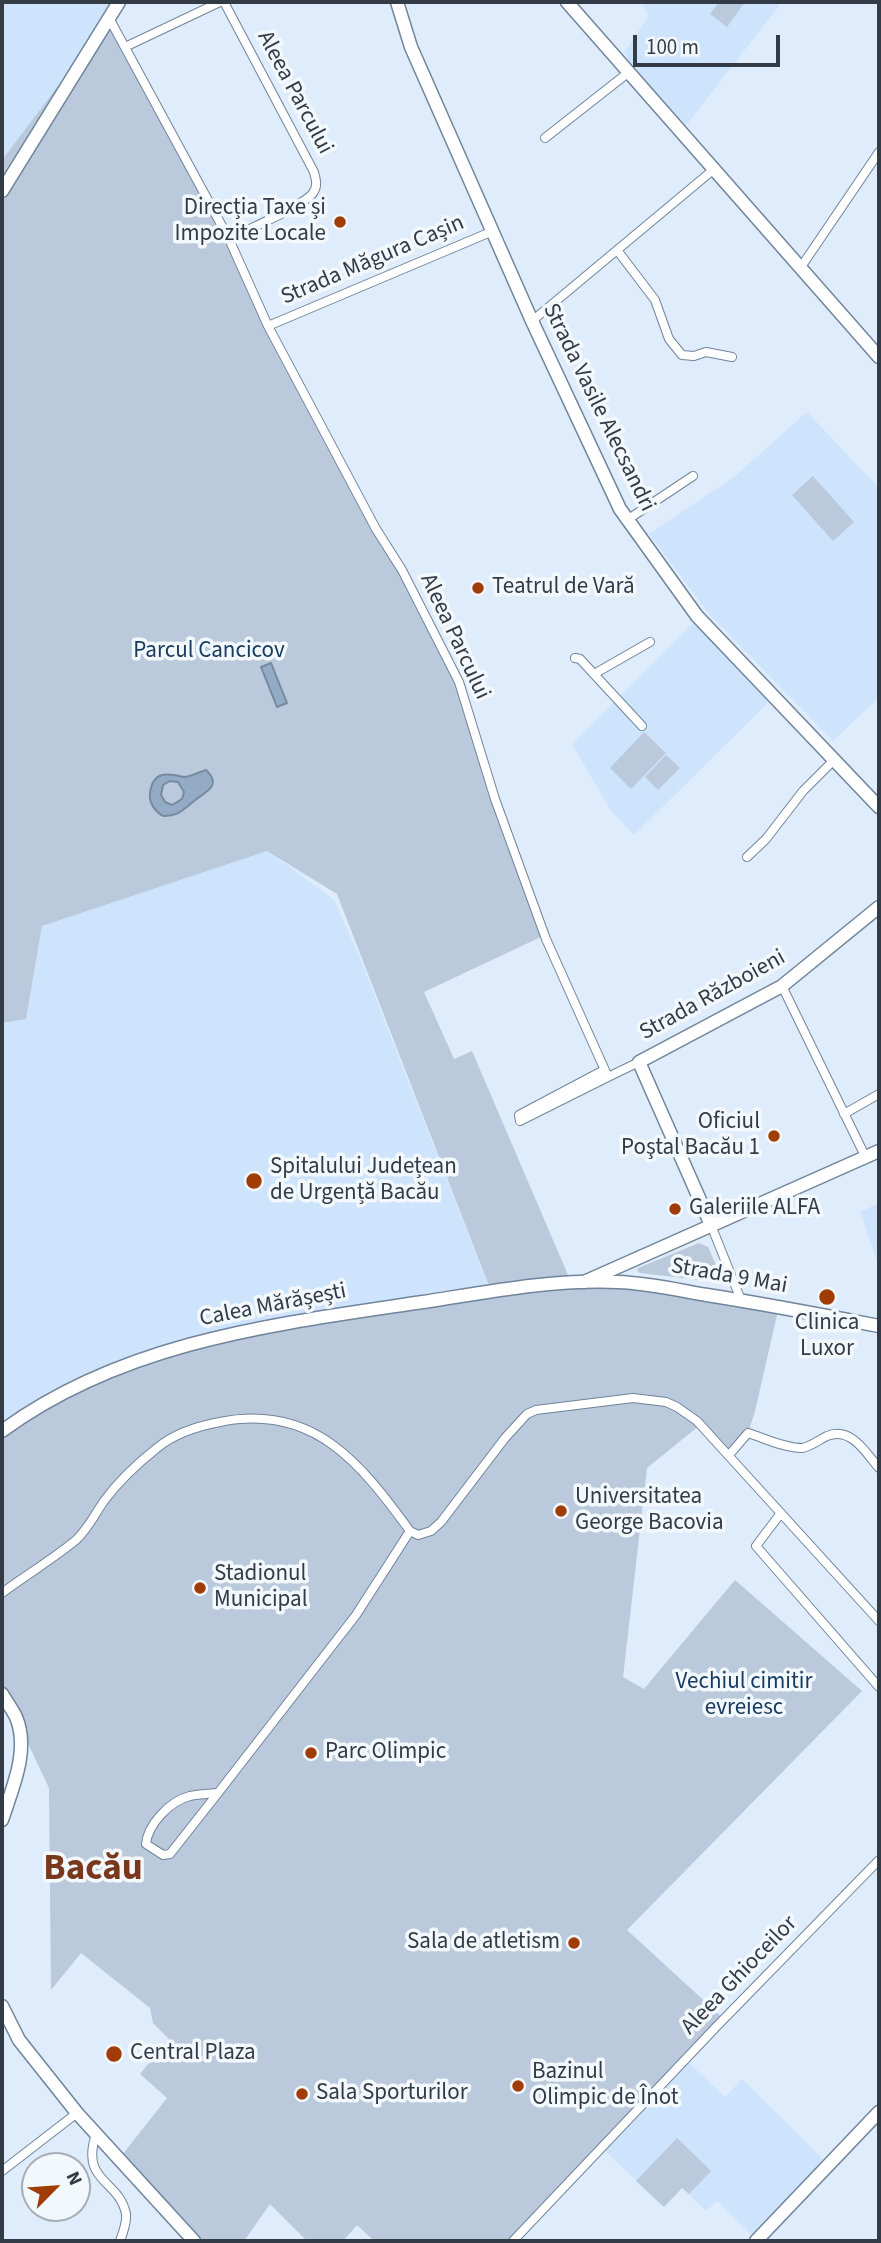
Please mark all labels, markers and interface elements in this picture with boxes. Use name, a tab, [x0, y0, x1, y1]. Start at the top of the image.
scale bar	[636, 21, 783, 65]
street label: Aleea Parcului	[250, 27, 338, 159]
text: 100 m	[646, 32, 699, 62]
place label: Direcția Taxe și Impozite Locale	[174, 195, 326, 249]
street label: Strada Măgura Cașin	[277, 210, 469, 312]
marker: Direcția Taxe și Impozite Locale	[332, 214, 348, 230]
street label: Strada Vasile Alecsandri	[536, 299, 660, 517]
street label: Aleea Parcului	[413, 570, 495, 704]
place label: Teatrul de Vară	[492, 574, 635, 602]
marker: Teatrul de Vară	[470, 580, 486, 596]
park label: Parcul Cancicov	[133, 638, 285, 666]
street label: Strada Războieni	[635, 945, 791, 1047]
place label: Oficiul Poştal Bacău 1	[621, 1109, 760, 1163]
marker: Oficiul Poştal Bacău 1	[766, 1128, 782, 1144]
place label: Spitalului Județean de Urgență Bacău	[270, 1154, 457, 1208]
marker: Spitalului Județean de Urgență Bacău	[244, 1171, 264, 1191]
place label: Galeriile ALFA	[689, 1195, 820, 1223]
marker: Galeriile ALFA	[667, 1201, 683, 1217]
street label: Strada 9 Mai	[669, 1253, 789, 1301]
street label: Calea Mărășești	[197, 1278, 349, 1334]
marker: Clinica Luxor	[817, 1287, 837, 1307]
place label: Clinica Luxor	[795, 1310, 859, 1364]
place label: Universitatea George Bacovia	[575, 1484, 724, 1538]
marker: Universitatea George Bacovia	[553, 1503, 569, 1519]
place label: Stadionul Municipal	[214, 1561, 308, 1615]
marker: Stadionul Municipal	[192, 1580, 208, 1596]
park label: Vechiul cimitir evreiesc	[676, 1669, 812, 1723]
place label: Parc Olimpic	[325, 1739, 446, 1767]
marker: Parc Olimpic	[303, 1745, 319, 1761]
district label: Bacău	[43, 1849, 143, 1893]
street label: Aleea Ghioceilor	[676, 1911, 804, 2041]
place label: Sala de atletism	[407, 1929, 560, 1957]
marker: Sala de atletism	[566, 1935, 582, 1951]
place label: Central Plaza	[130, 2040, 256, 2068]
marker: Central Plaza	[104, 2044, 124, 2064]
place label: Bazinul Olimpic de Înot	[532, 2059, 679, 2113]
marker: Bazinul Olimpic de Înot	[510, 2078, 526, 2094]
place label: Sala Sporturilor	[316, 2080, 468, 2108]
marker: Sala Sporturilor	[294, 2086, 310, 2102]
north arrow	[21, 2152, 91, 2222]
text: N	[59, 2167, 89, 2190]

